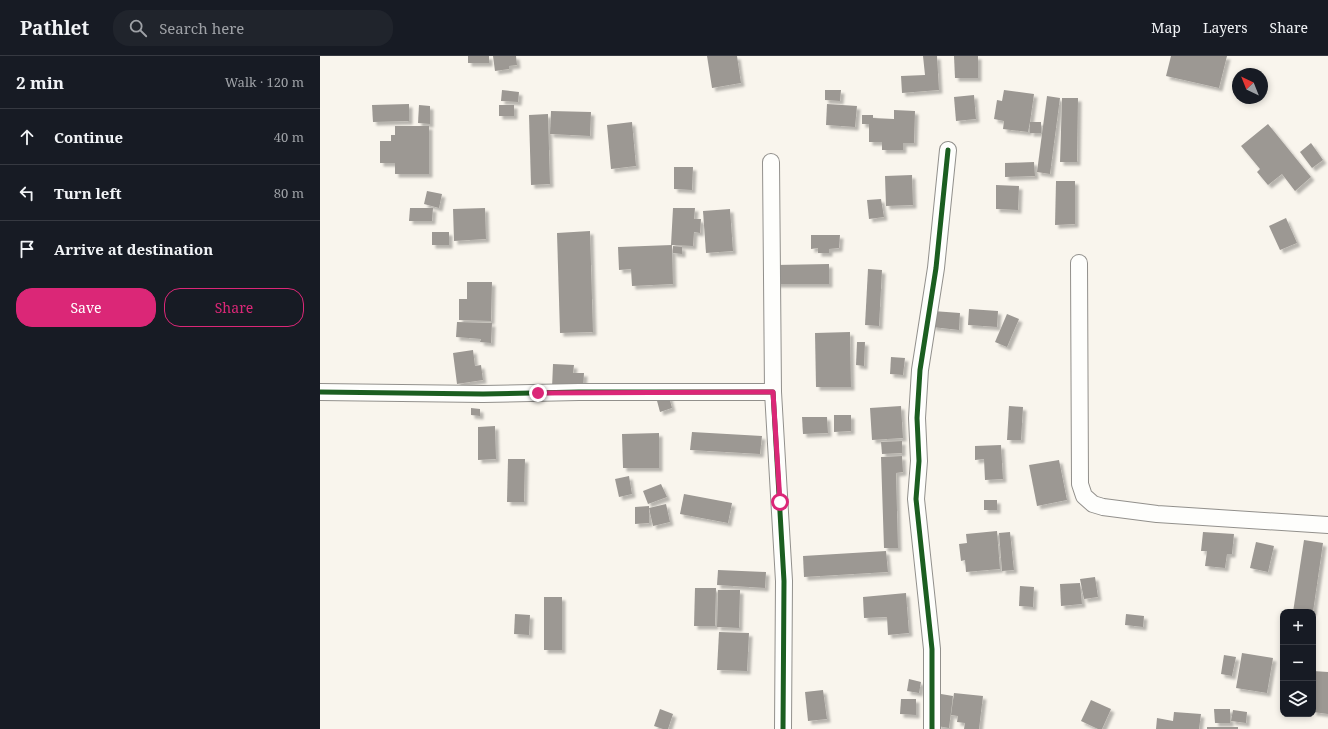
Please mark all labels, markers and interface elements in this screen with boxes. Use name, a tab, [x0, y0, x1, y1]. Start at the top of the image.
search box	[113, 10, 393, 46]
text: Pathlet	[20, 15, 89, 41]
icon: search	[127, 17, 149, 39]
text: Search here	[159, 18, 244, 38]
text: Map	[1151, 18, 1181, 37]
text: Layers	[1203, 18, 1248, 37]
text: Share	[1270, 18, 1308, 37]
north arrow	[1232, 68, 1268, 104]
text: 2 min	[16, 71, 64, 94]
text: Walk · 120 m	[225, 73, 304, 91]
icon: ahead	[16, 126, 38, 148]
text: Continue	[54, 127, 123, 147]
text: 40 m	[274, 128, 304, 146]
icon: left	[16, 182, 38, 204]
text: Turn left	[54, 183, 122, 203]
text: 80 m	[274, 184, 304, 202]
icon: arrive	[16, 238, 38, 260]
text: Arrive at destination	[54, 239, 213, 259]
button: Save	[16, 288, 156, 327]
button: Share	[164, 288, 304, 327]
route end	[529, 384, 547, 402]
route start	[771, 493, 789, 511]
map controls	[1280, 609, 1316, 717]
button: +	[1280, 609, 1316, 645]
button: −	[1280, 645, 1316, 681]
button: layers	[1280, 681, 1316, 717]

